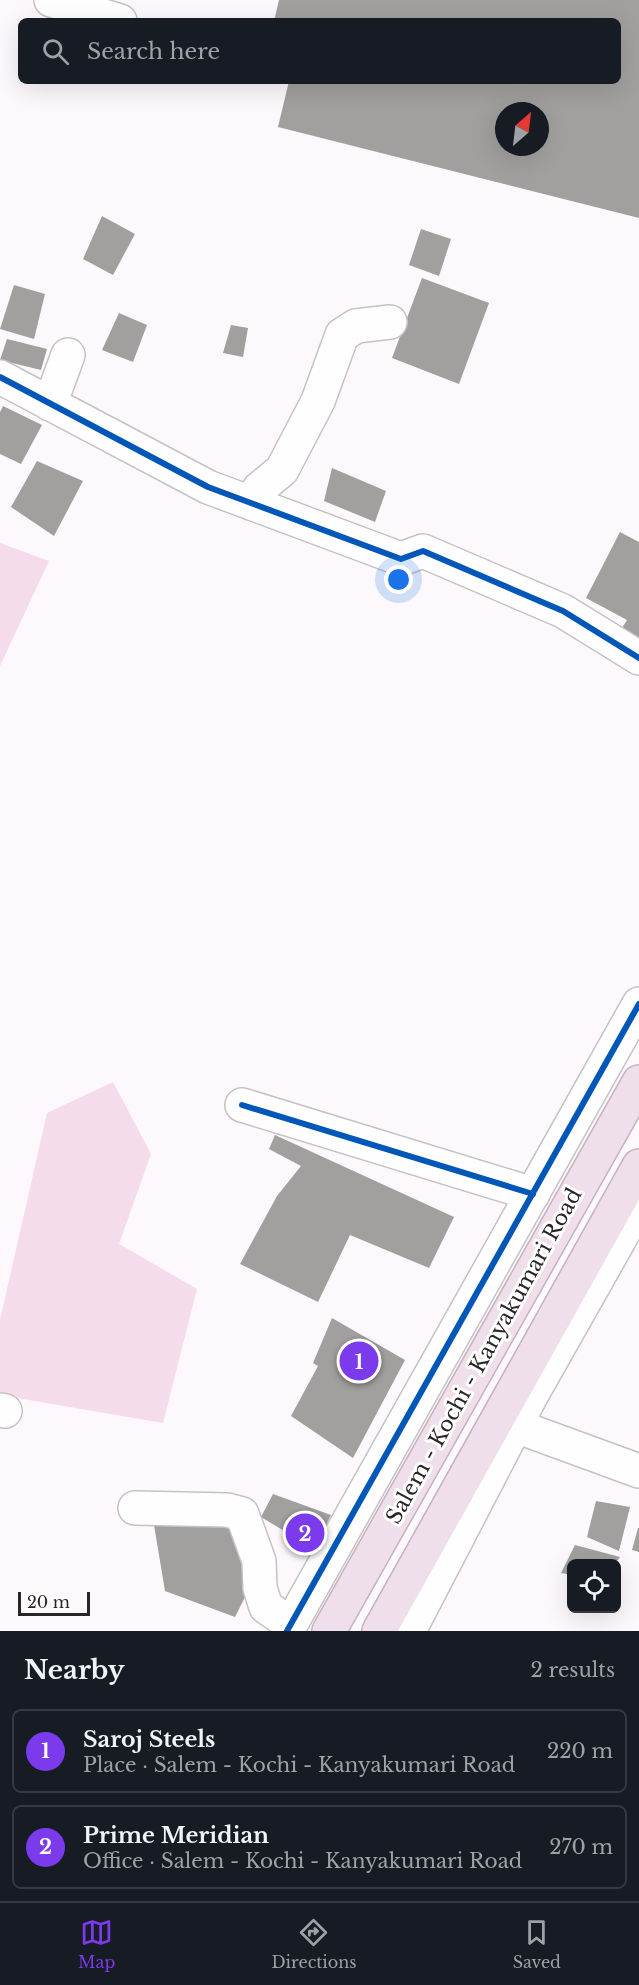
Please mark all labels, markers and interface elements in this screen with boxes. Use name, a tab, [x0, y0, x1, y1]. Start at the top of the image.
search box	[18, 18, 621, 84]
icon: search	[39, 35, 72, 68]
text: Search here	[87, 38, 220, 65]
north arrow	[495, 102, 549, 156]
your location	[384, 565, 413, 594]
street label: Salem - Kochi - Kanyakumari Road	[381, 1184, 587, 1528]
pin: 1	[340, 1338, 378, 1384]
pin: 2	[286, 1510, 324, 1556]
map controls	[567, 1559, 621, 1613]
button: locate	[567, 1559, 621, 1613]
scale bar	[18, 1589, 90, 1616]
text: 20 m	[27, 1592, 70, 1612]
text: Nearby	[24, 1654, 125, 1686]
text: 2 results	[531, 1658, 615, 1682]
text: Saroj Steels	[83, 1726, 215, 1753]
text: 1	[41, 1739, 50, 1763]
text: 220 m	[547, 1739, 613, 1763]
text: Place · Salem - Kochi - Kanyakumari Road	[83, 1753, 515, 1777]
text: Prime Meridian	[83, 1822, 269, 1849]
text: 2	[39, 1835, 52, 1859]
text: 270 m	[549, 1835, 613, 1859]
text: Office · Salem - Kochi - Kanyakumari Road	[83, 1849, 522, 1873]
tab: Map	[78, 1916, 115, 1972]
tab: Directions	[271, 1916, 356, 1972]
tab: Saved	[513, 1916, 561, 1972]

